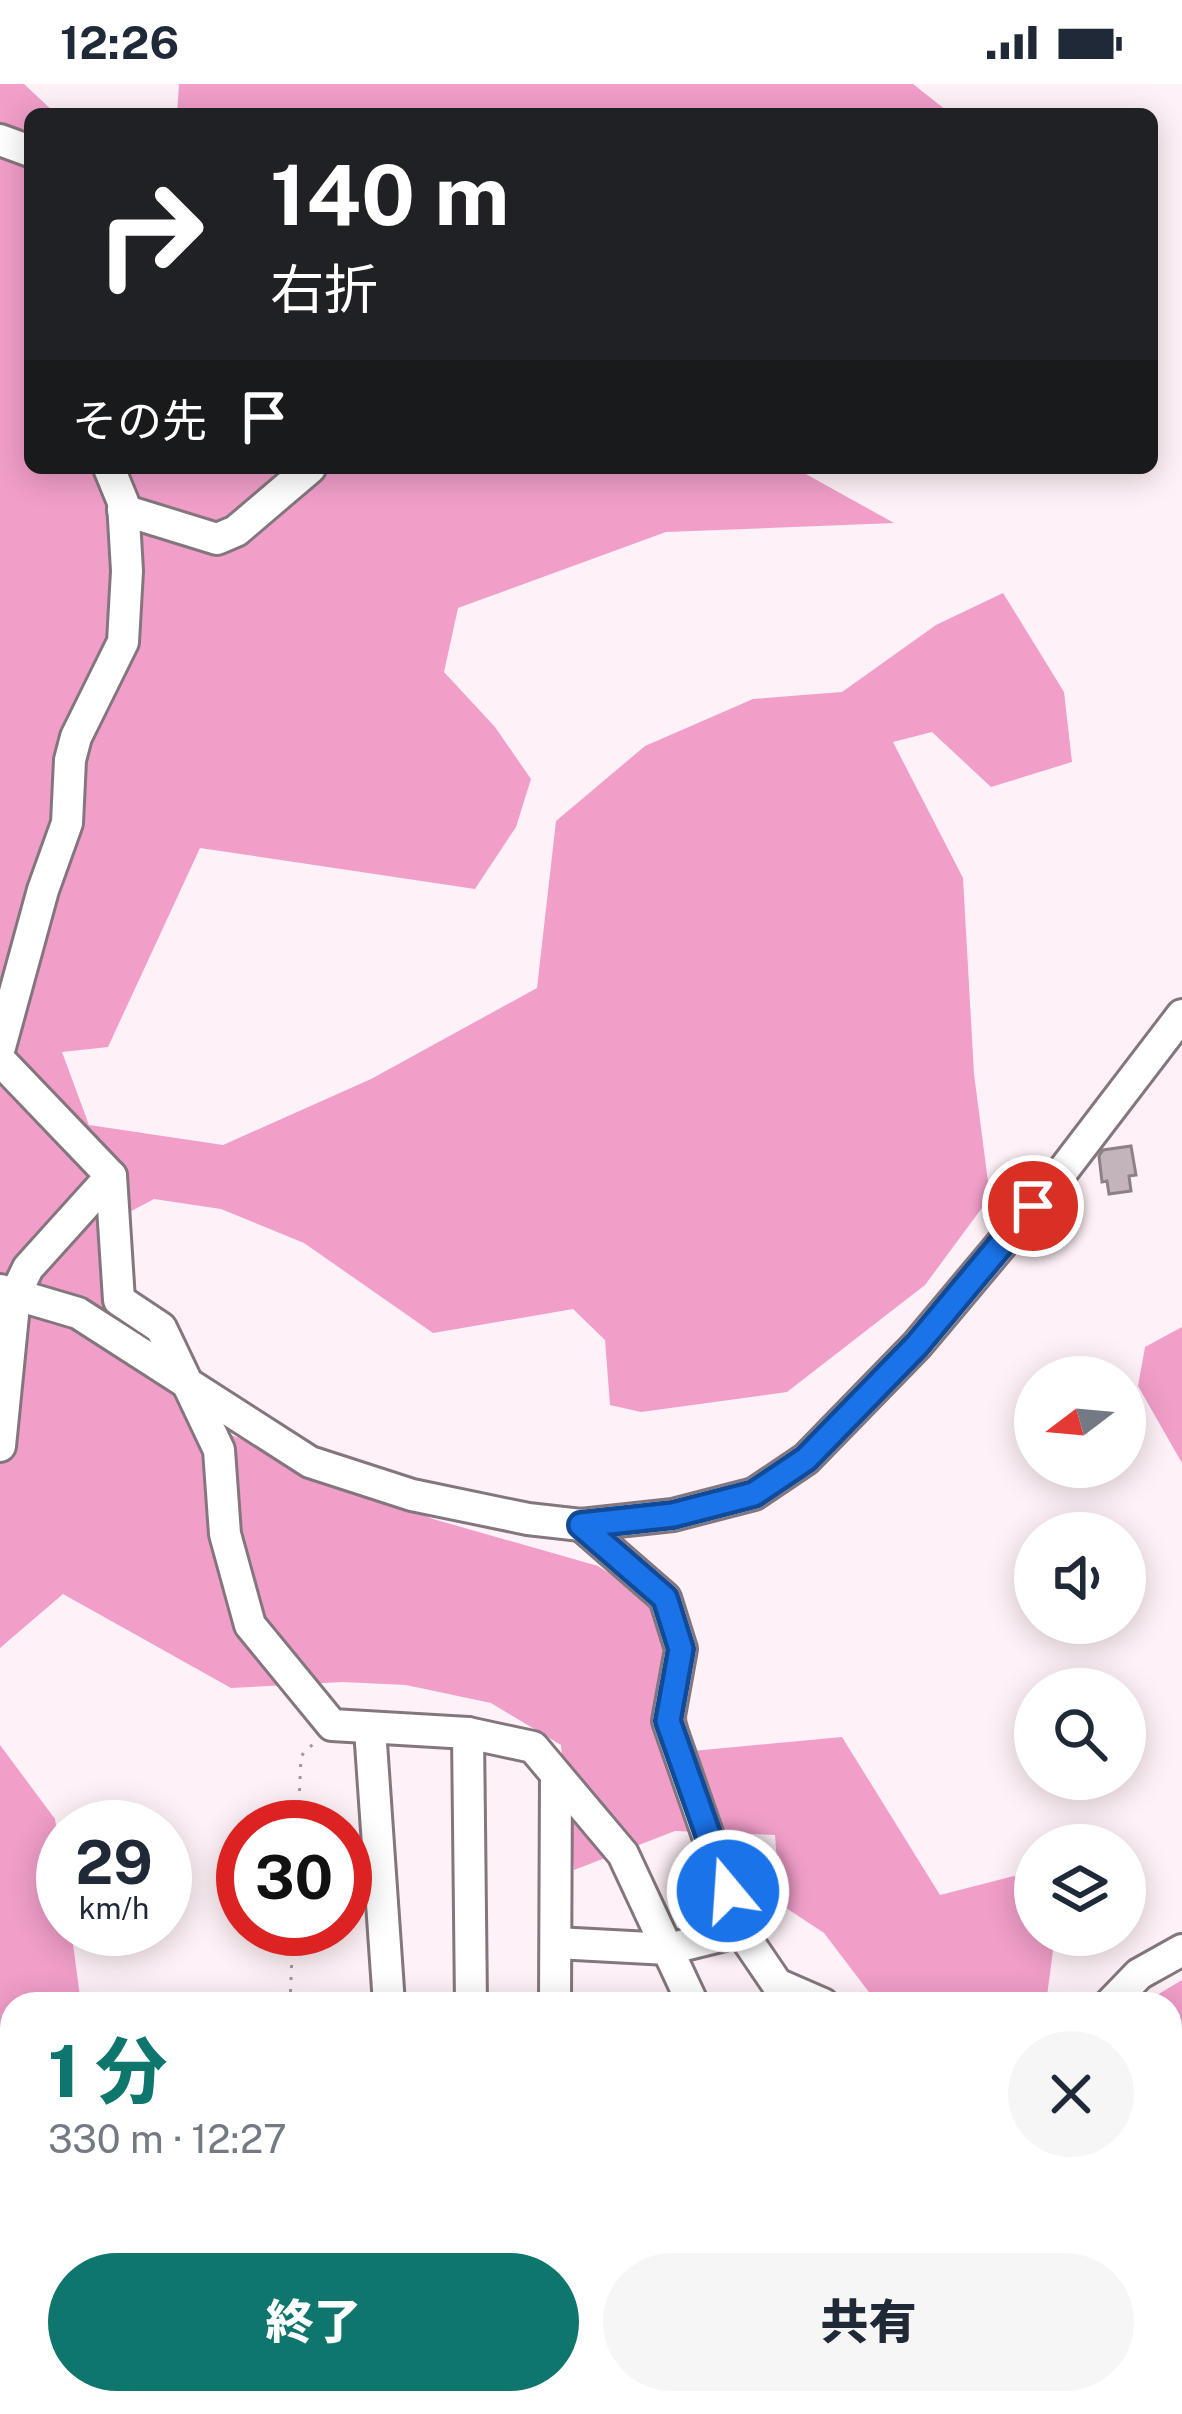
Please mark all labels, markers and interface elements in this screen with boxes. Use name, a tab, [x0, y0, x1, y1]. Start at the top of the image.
text: 12:26	[60, 16, 179, 69]
text: 140 m	[270, 145, 509, 244]
icon: right	[72, 156, 228, 312]
text: 右折	[270, 258, 378, 321]
icon: arrive	[231, 384, 297, 450]
text: その先	[72, 394, 207, 447]
pin	[982, 1155, 1084, 1257]
icon: arrive	[1000, 1173, 1066, 1239]
north arrow	[1014, 1356, 1146, 1488]
map controls	[1014, 1356, 1146, 1956]
button: sound	[1014, 1512, 1146, 1644]
button: search	[1014, 1668, 1146, 1800]
speed limit sign: 30	[216, 1800, 372, 1956]
button: layers	[1014, 1824, 1146, 1956]
text: 29	[75, 1827, 153, 1898]
position arrow	[665, 1828, 791, 1954]
text: km/h	[79, 1890, 149, 1926]
text: 1 分	[48, 2029, 167, 2113]
button: close	[1008, 2031, 1134, 2157]
text: 330 m · 12:27	[48, 2116, 287, 2162]
button: 終了	[48, 2253, 579, 2391]
button: 共有	[603, 2253, 1134, 2391]

